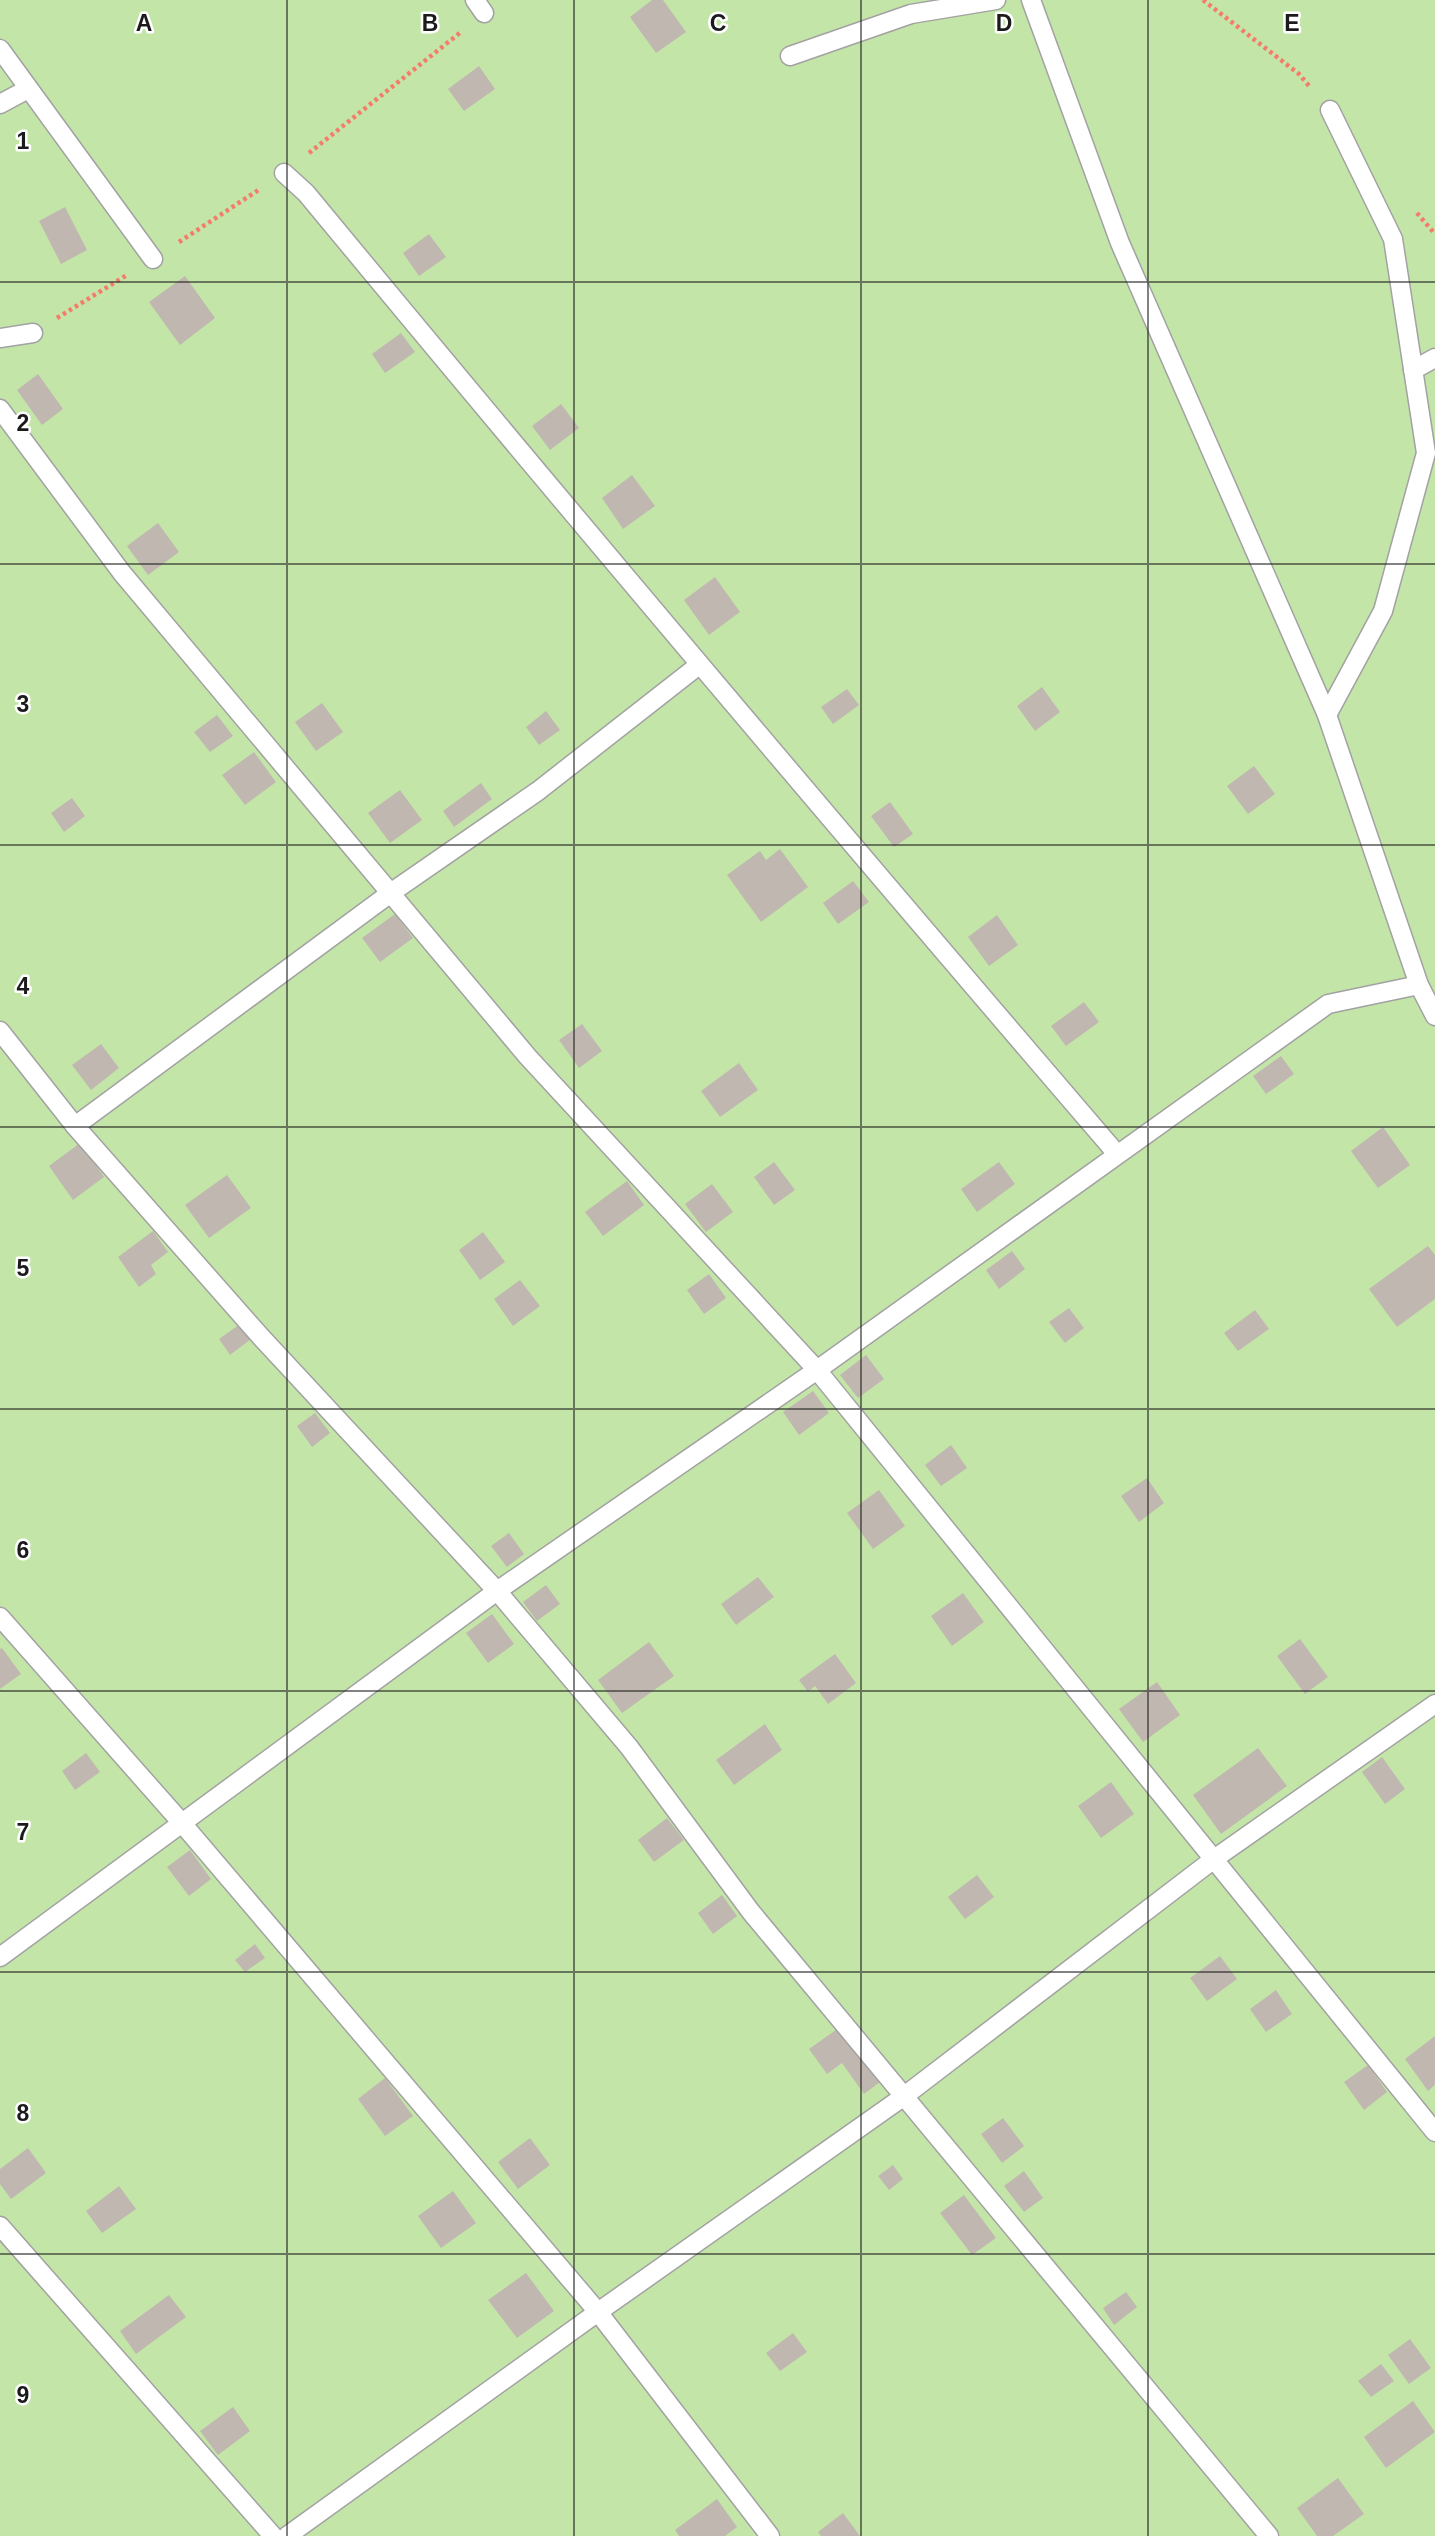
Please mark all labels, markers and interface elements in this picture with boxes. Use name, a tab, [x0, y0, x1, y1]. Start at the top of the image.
text: A	[136, 10, 152, 36]
text: B	[422, 10, 438, 36]
text: C	[710, 10, 726, 36]
text: D	[996, 10, 1012, 36]
text: E	[1284, 10, 1300, 36]
text: 1	[17, 128, 30, 154]
text: 2	[17, 410, 29, 436]
text: 3	[17, 691, 29, 717]
text: 4	[17, 973, 30, 999]
text: 5	[17, 1255, 30, 1281]
text: 6	[17, 1537, 29, 1563]
text: 7	[17, 1819, 29, 1845]
text: 8	[17, 2100, 30, 2126]
text: 9	[17, 2382, 29, 2408]

